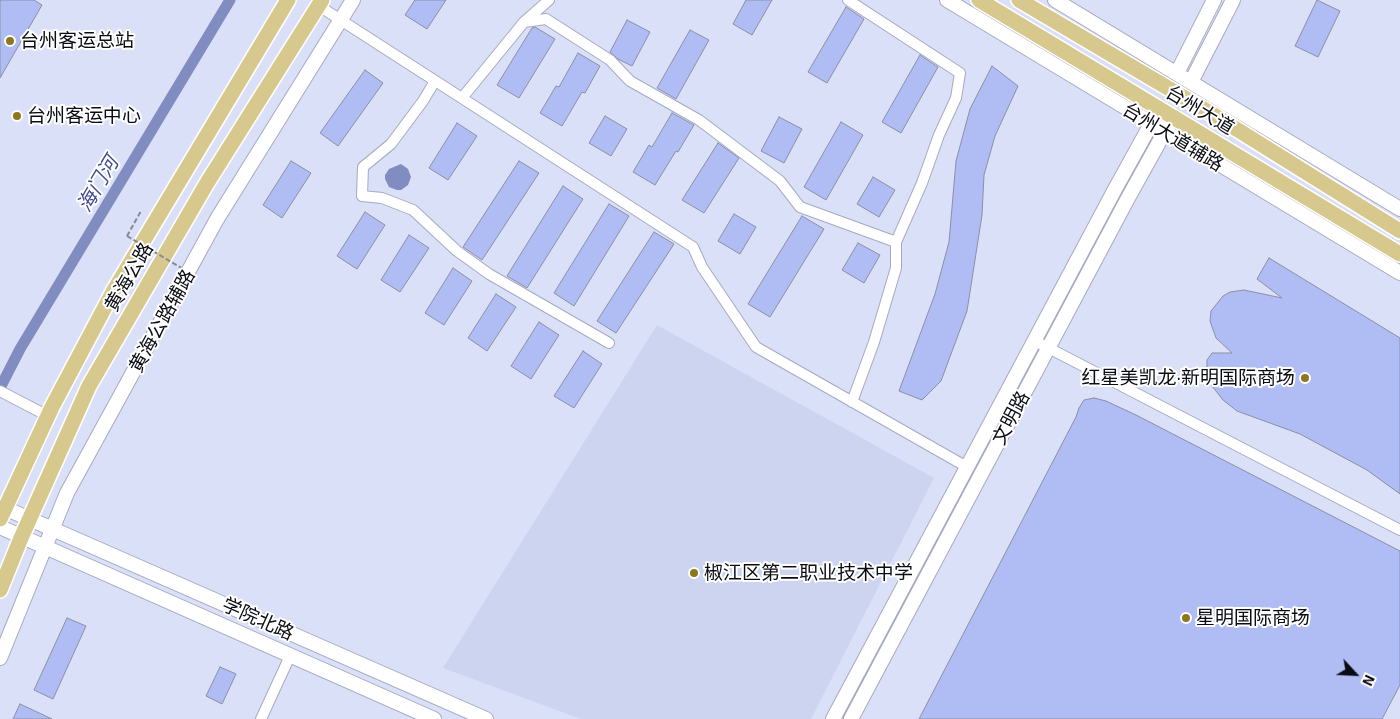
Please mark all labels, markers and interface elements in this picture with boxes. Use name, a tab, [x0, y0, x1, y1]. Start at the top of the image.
place label: 台州客运总站	[20, 30, 134, 52]
marker: 台州客运总站	[4, 35, 16, 47]
street label: 台州大道	[1162, 81, 1238, 139]
street label: 台州大道辅路	[1118, 98, 1228, 176]
place label: 台州客运中心	[27, 105, 141, 127]
marker: 台州客运中心	[11, 110, 23, 122]
water label: 海门河	[72, 152, 124, 216]
street label: 黄海公路	[100, 238, 158, 316]
street label: 黄海公路辅路	[124, 266, 200, 376]
place label: 红星美凯龙·新明国际商场	[1082, 367, 1295, 389]
marker: 红星美凯龙·新明国际商场	[1299, 372, 1311, 384]
street label: 文明路	[988, 387, 1034, 449]
place label: 椒江区第二职业技术中学	[704, 562, 913, 584]
marker: 椒江区第二职业技术中学	[688, 567, 700, 579]
street label: 学院北路	[219, 593, 297, 645]
place label: 星明国际商场	[1196, 607, 1310, 629]
marker: 星明国际商场	[1180, 612, 1192, 624]
north arrow	[1330, 649, 1380, 699]
text: N	[1359, 672, 1379, 689]

